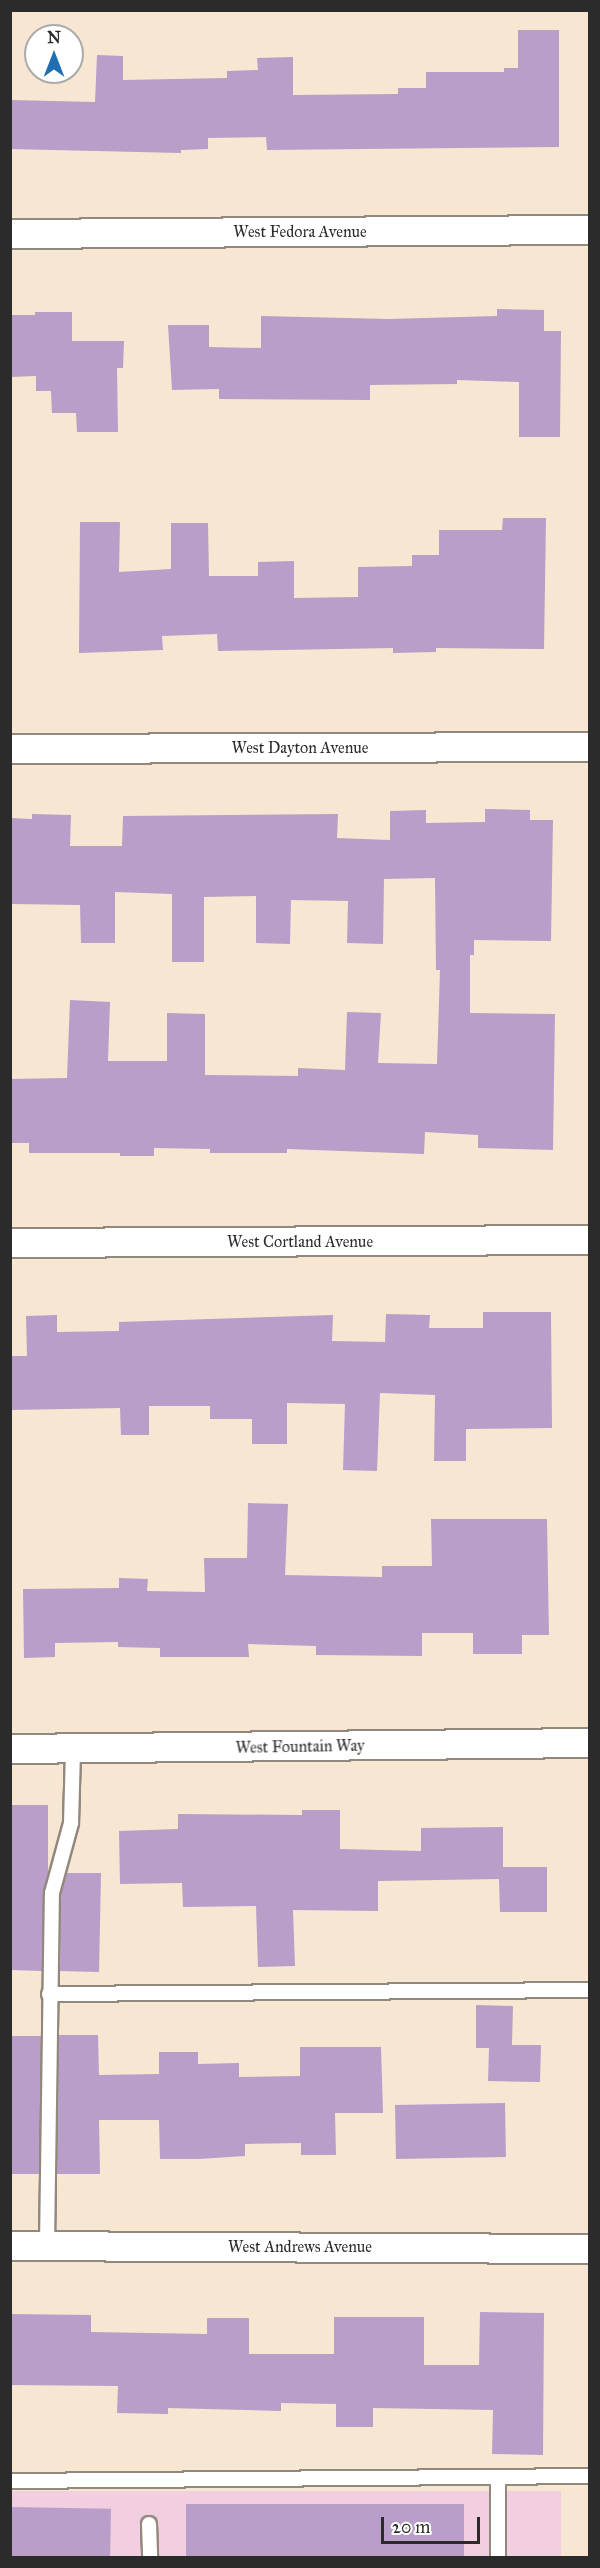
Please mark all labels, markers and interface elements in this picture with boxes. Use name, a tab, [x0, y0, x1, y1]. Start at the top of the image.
north arrow	[24, 24, 84, 84]
text: N	[47, 28, 61, 47]
street label: West Fedora Avenue	[233, 222, 367, 242]
street label: West Dayton Avenue	[232, 738, 368, 758]
street label: West Cortland Avenue	[227, 1232, 373, 1252]
street label: West Fountain Way	[235, 1736, 365, 1758]
street label: West Andrews Avenue	[228, 2237, 372, 2257]
scale bar	[384, 2505, 483, 2543]
text: 20 m	[392, 2516, 430, 2538]

